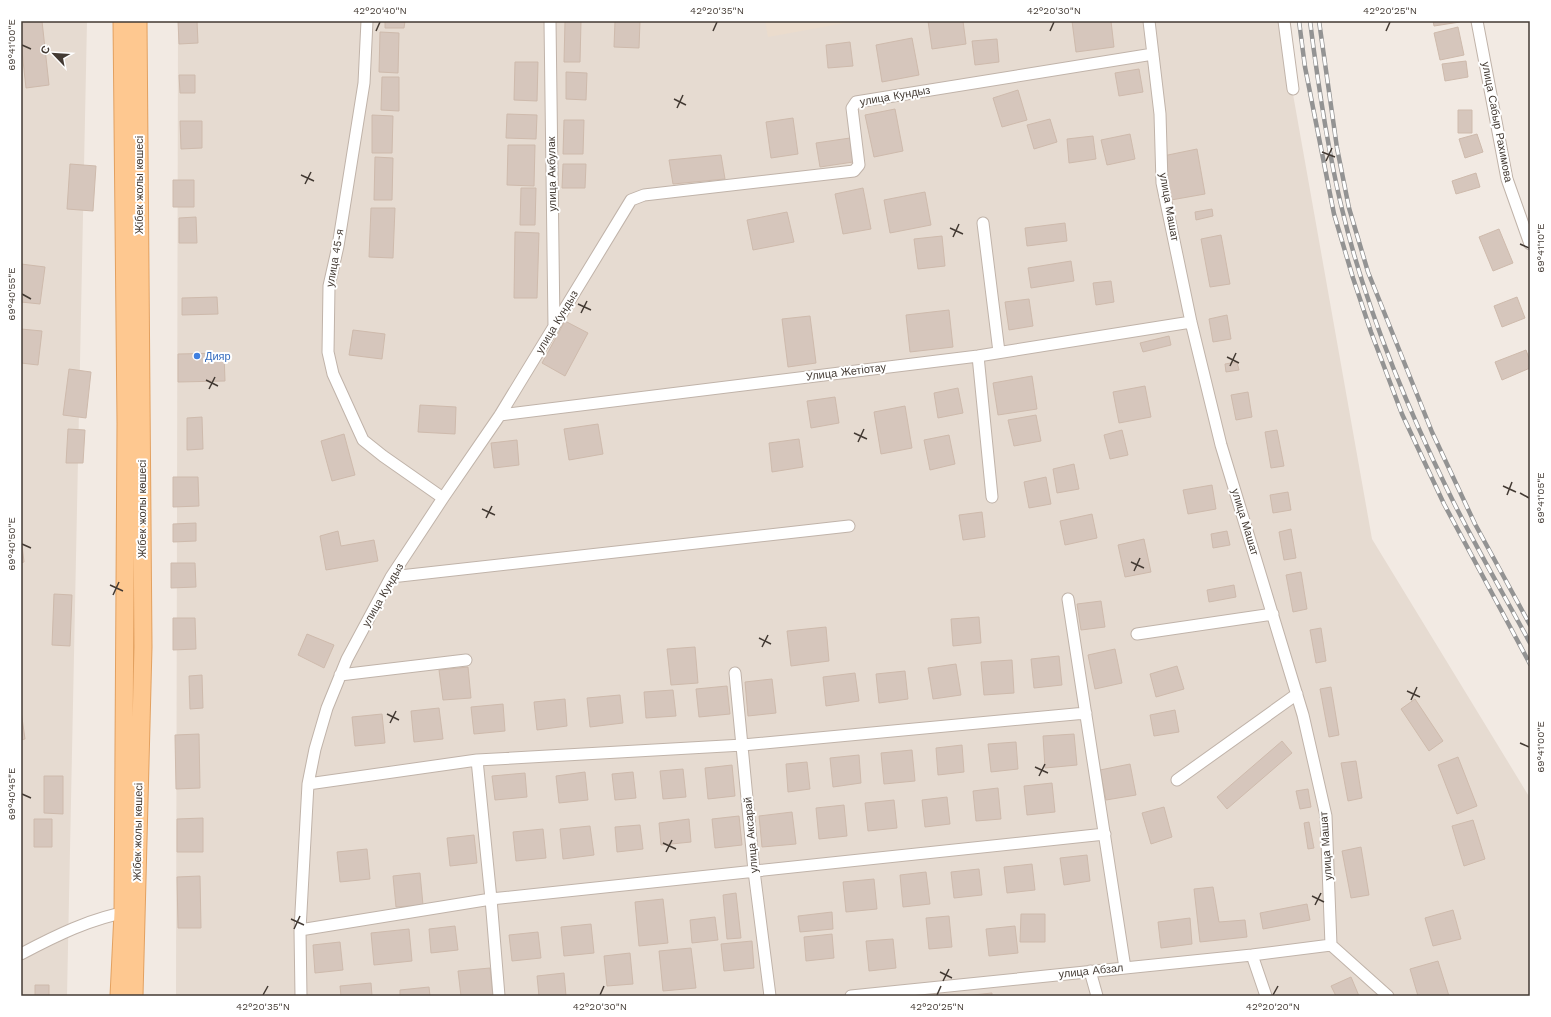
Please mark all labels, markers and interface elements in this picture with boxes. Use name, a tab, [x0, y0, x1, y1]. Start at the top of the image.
text: 42°20'40"N	[353, 5, 407, 16]
text: 42°20'35"N	[690, 5, 744, 16]
text: 42°20'30"N	[1027, 5, 1081, 16]
text: 42°20'25"N	[1363, 5, 1417, 16]
text: 69°41'00"E	[6, 19, 17, 71]
north arrow	[34, 34, 74, 74]
text: С	[38, 44, 53, 56]
street label: улица Сабыр Рахимова	[1479, 61, 1515, 184]
street label: улица Кундыз	[859, 83, 931, 109]
street label: Жібек жолы көшесі	[133, 136, 146, 234]
street label: улица Акбулак	[545, 136, 559, 212]
street label: улица Машат	[1157, 172, 1181, 242]
text: 69°41'10"E	[1535, 223, 1546, 273]
street label: улица 45-я	[324, 228, 347, 288]
text: 69°40'55"E	[6, 267, 17, 321]
street label: улица Кундыз	[533, 288, 581, 356]
place label: Дияр	[205, 350, 231, 363]
marker: Дияр	[192, 351, 202, 361]
street label: Улица Жетіотау	[805, 361, 887, 383]
street label: Жібек жолы көшесі	[136, 460, 149, 558]
text: 69°41'05"E	[1535, 472, 1546, 524]
street label: улица Машат	[1229, 487, 1261, 557]
text: 69°40'50"E	[6, 517, 17, 571]
street label: улица Кундыз	[360, 561, 406, 629]
text: 69°41'00"E	[1535, 721, 1546, 773]
text: 69°40'45"E	[6, 768, 17, 820]
street label: Жібек жолы көшесі	[131, 783, 145, 881]
street label: улица Аксарай	[741, 796, 761, 874]
street label: улица Машат	[1317, 811, 1335, 881]
street label: улица Абзал	[1058, 961, 1124, 981]
text: 42°20'35"N	[236, 1001, 290, 1012]
text: 42°20'30"N	[573, 1001, 627, 1012]
text: 42°20'25"N	[910, 1001, 964, 1012]
text: 42°20'20"N	[1246, 1001, 1300, 1012]

